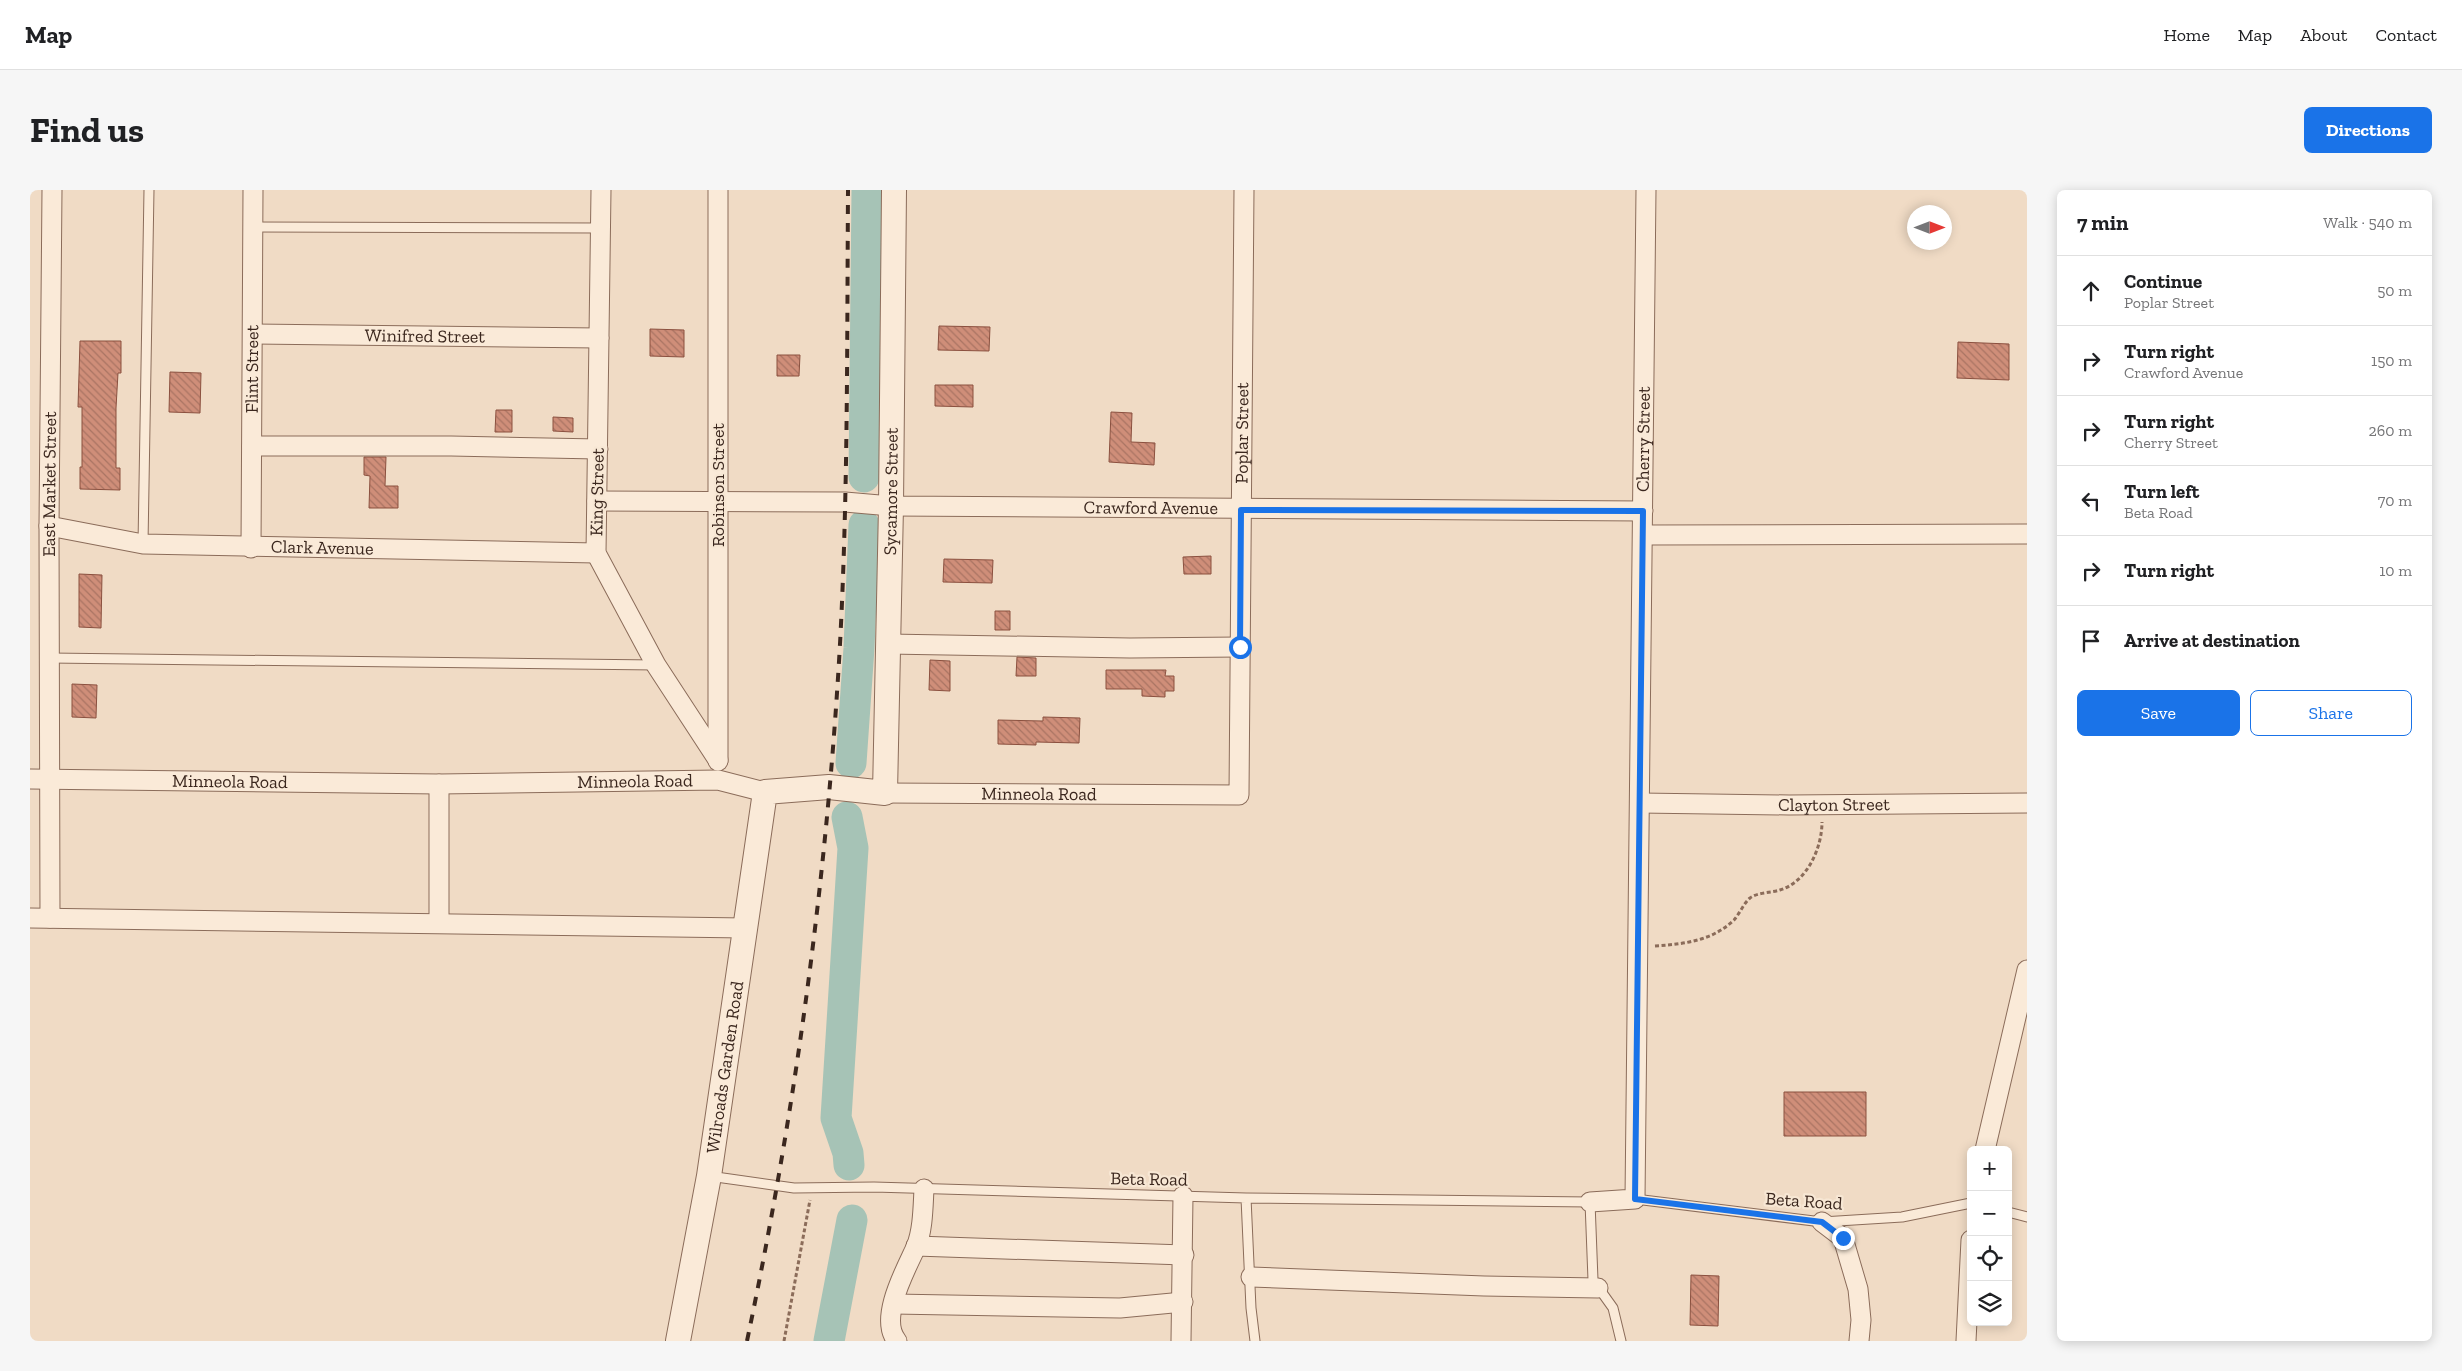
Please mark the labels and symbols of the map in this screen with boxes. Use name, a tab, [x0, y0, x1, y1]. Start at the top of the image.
north arrow	[1907, 205, 1952, 250]
street label: Flint Street	[241, 324, 263, 413]
street label: Winifred Street	[365, 324, 486, 348]
street label: Poplar Street	[1231, 382, 1253, 484]
street label: Cherry Street	[1632, 386, 1655, 492]
street label: East Market Street	[38, 411, 61, 557]
street label: Robinson Street	[707, 423, 729, 547]
street label: Sycamore Street	[879, 427, 903, 556]
street label: King Street	[585, 447, 609, 536]
street label: Crawford Avenue	[1084, 496, 1218, 519]
street label: Clark Avenue	[271, 536, 374, 560]
route start	[1229, 636, 1252, 659]
street label: Minneola Road	[577, 769, 693, 793]
street label: Minneola Road	[172, 770, 288, 793]
street label: Minneola Road	[981, 783, 1097, 805]
street label: Clayton Street	[1778, 793, 1890, 816]
street label: Wilroads Garden Road	[701, 979, 748, 1155]
street label: Beta Road	[1110, 1167, 1188, 1191]
street label: Beta Road	[1765, 1187, 1844, 1215]
route end	[1832, 1227, 1855, 1250]

